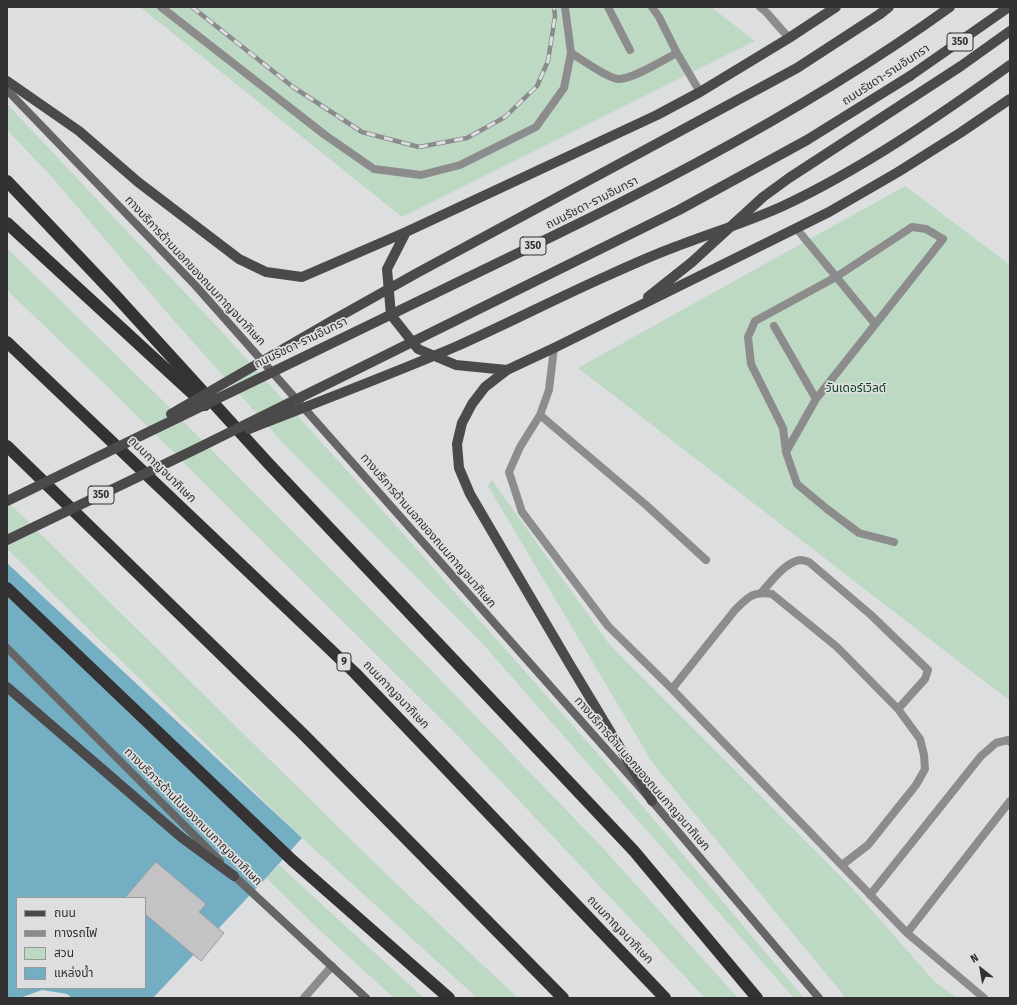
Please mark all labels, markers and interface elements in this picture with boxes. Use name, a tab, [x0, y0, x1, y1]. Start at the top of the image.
road number: 350	[947, 33, 973, 51]
street label: ถนนรัชดา-รามอินทรา	[840, 41, 932, 109]
street label: ถนนรัชดา-รามอินทรา	[544, 174, 640, 232]
street label: ทางบริการด้านนอกของถนนกาญจนาภิเษก	[122, 193, 268, 349]
road number: 350	[520, 237, 546, 255]
street label: ถนนรัชดา-รามอินทรา	[252, 314, 350, 372]
park label: วันเดอร์เวิลด์	[826, 382, 886, 396]
street label: ถนนกาญจนาภิเษก	[125, 434, 199, 506]
street label: ทางบริการด้านนอกของถนนกาญจนาภิเษก	[357, 451, 499, 611]
road number: 350	[88, 486, 114, 504]
road number: 9	[337, 653, 351, 671]
street label: ถนนกาญจนาภิเษก	[360, 658, 432, 732]
street label: ทางบริการด้านนอกของถนนกาญจนาภิเษก	[571, 694, 713, 854]
street label: ทางบริการด้านในของถนนกาญจนาภิเษก	[121, 745, 265, 889]
street label: ถนนกาญจนาภิเษก	[584, 893, 656, 967]
legend	[16, 897, 146, 989]
text: ถนน	[54, 906, 76, 920]
text: ทางรถไฟ	[54, 926, 97, 940]
text: สวน	[54, 946, 74, 960]
north arrow	[961, 949, 1001, 989]
text: N	[968, 951, 981, 966]
text: แหล่งน้ำ	[54, 966, 93, 980]

